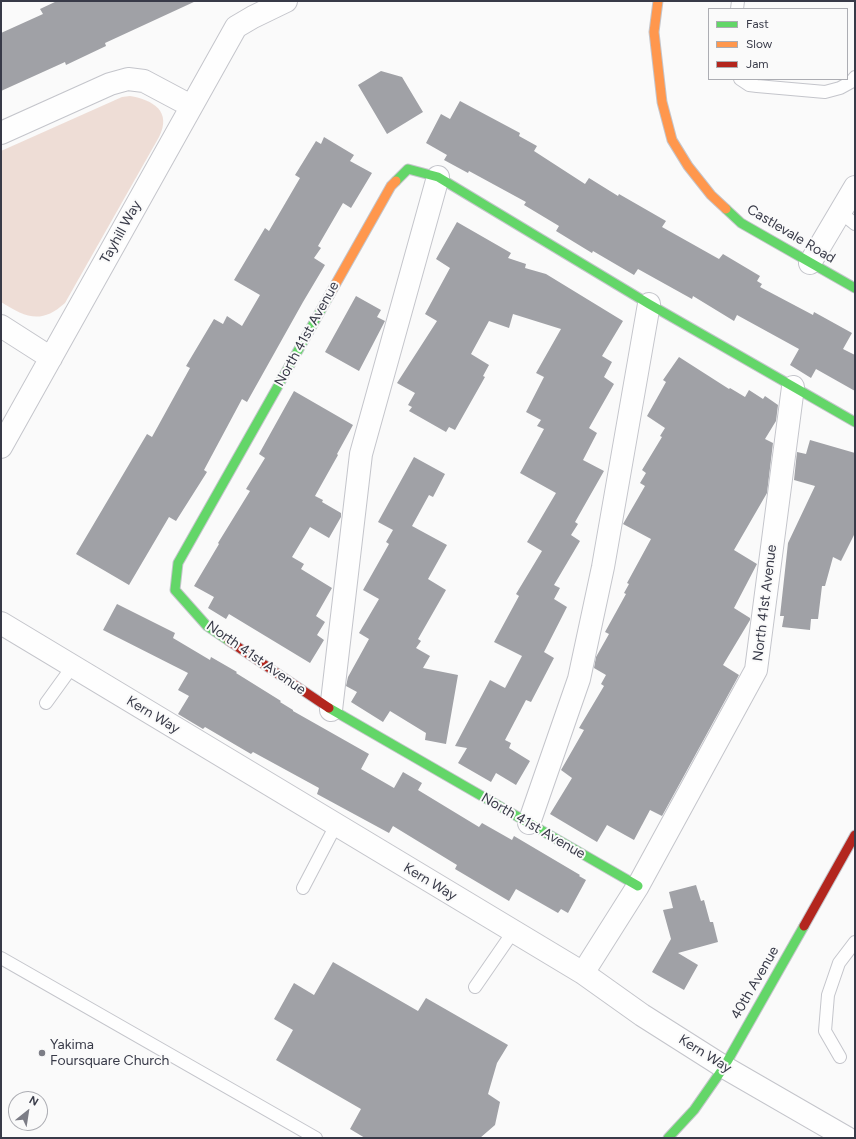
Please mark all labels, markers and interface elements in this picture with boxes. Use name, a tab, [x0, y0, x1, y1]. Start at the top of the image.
legend	[708, 8, 848, 80]
text: Fast	[746, 17, 769, 31]
text: Slow	[746, 37, 772, 51]
text: Jam	[746, 57, 769, 71]
street label: Tayhill Way	[97, 198, 145, 266]
street label: Castlevale Road	[744, 201, 838, 267]
street label: North 41st Avenue	[271, 279, 343, 389]
street label: North 41st Avenue	[750, 544, 780, 662]
street label: North 41st Avenue	[203, 617, 309, 699]
street label: Kern Way	[123, 693, 183, 737]
street label: North 41st Avenue	[478, 789, 588, 863]
street label: Kern Way	[400, 860, 460, 904]
street label: 40th Avenue	[727, 943, 783, 1023]
street label: Kern Way	[675, 1031, 735, 1077]
place label: Yakima Foursquare Church	[50, 1037, 169, 1070]
marker: Yakima Foursquare Church	[37, 1048, 47, 1058]
north arrow	[8, 1091, 48, 1131]
text: N	[27, 1093, 41, 1109]

